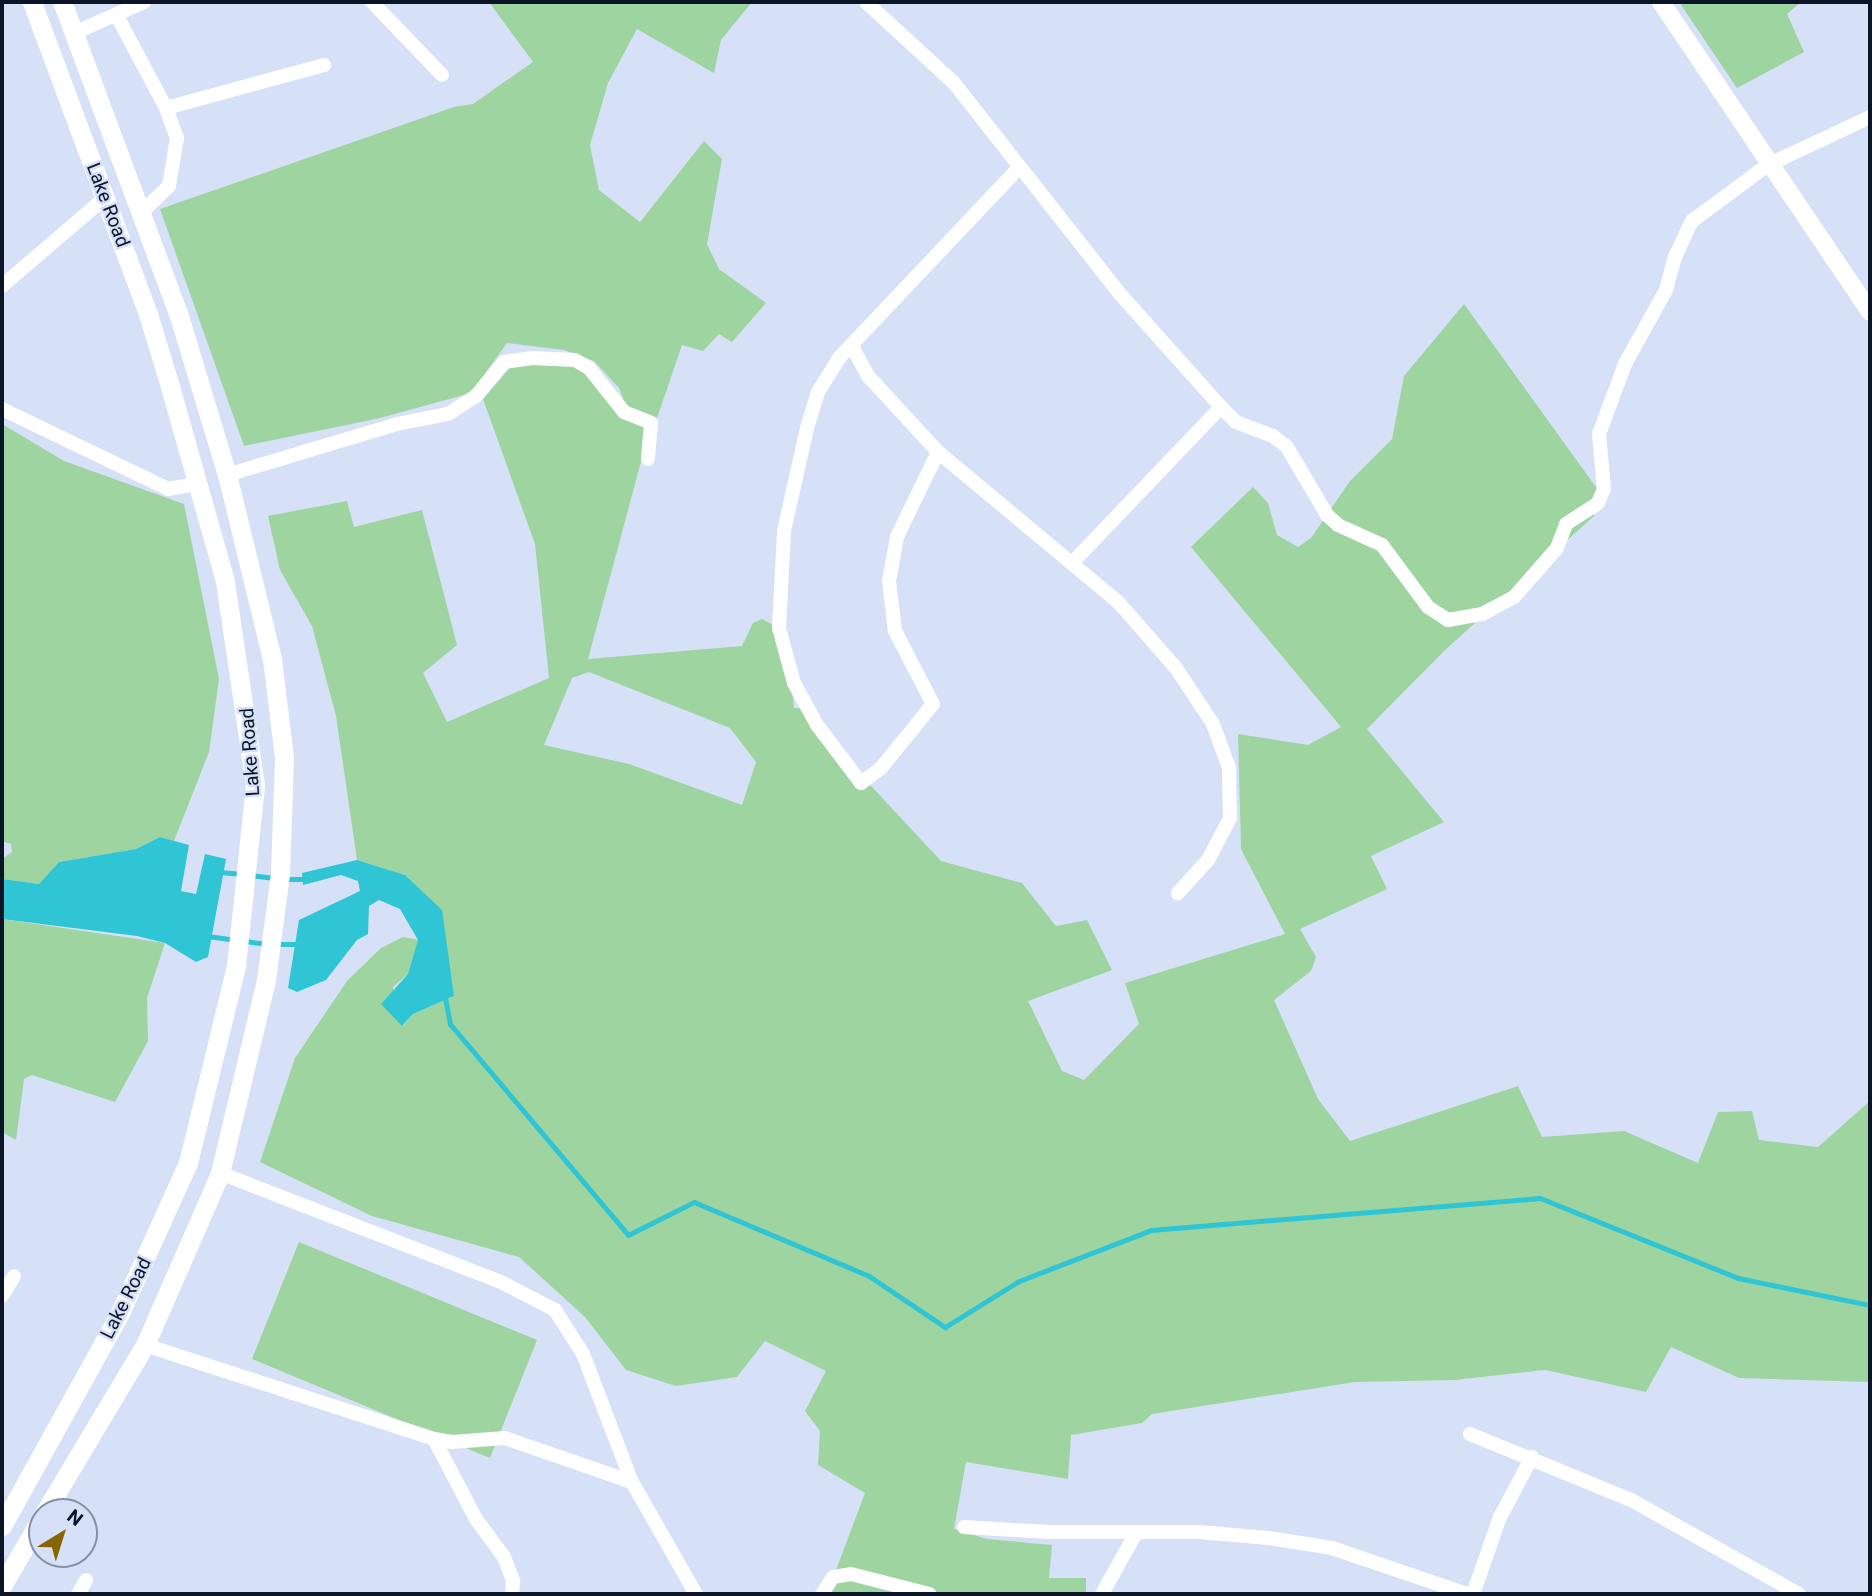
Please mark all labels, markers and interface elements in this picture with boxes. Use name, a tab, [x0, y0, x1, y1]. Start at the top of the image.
street label: Lake Road	[82, 160, 134, 250]
street label: Lake Road	[236, 707, 264, 797]
street label: Lake Road	[96, 1253, 156, 1343]
north arrow	[28, 1498, 98, 1568]
text: N	[63, 1504, 87, 1531]

